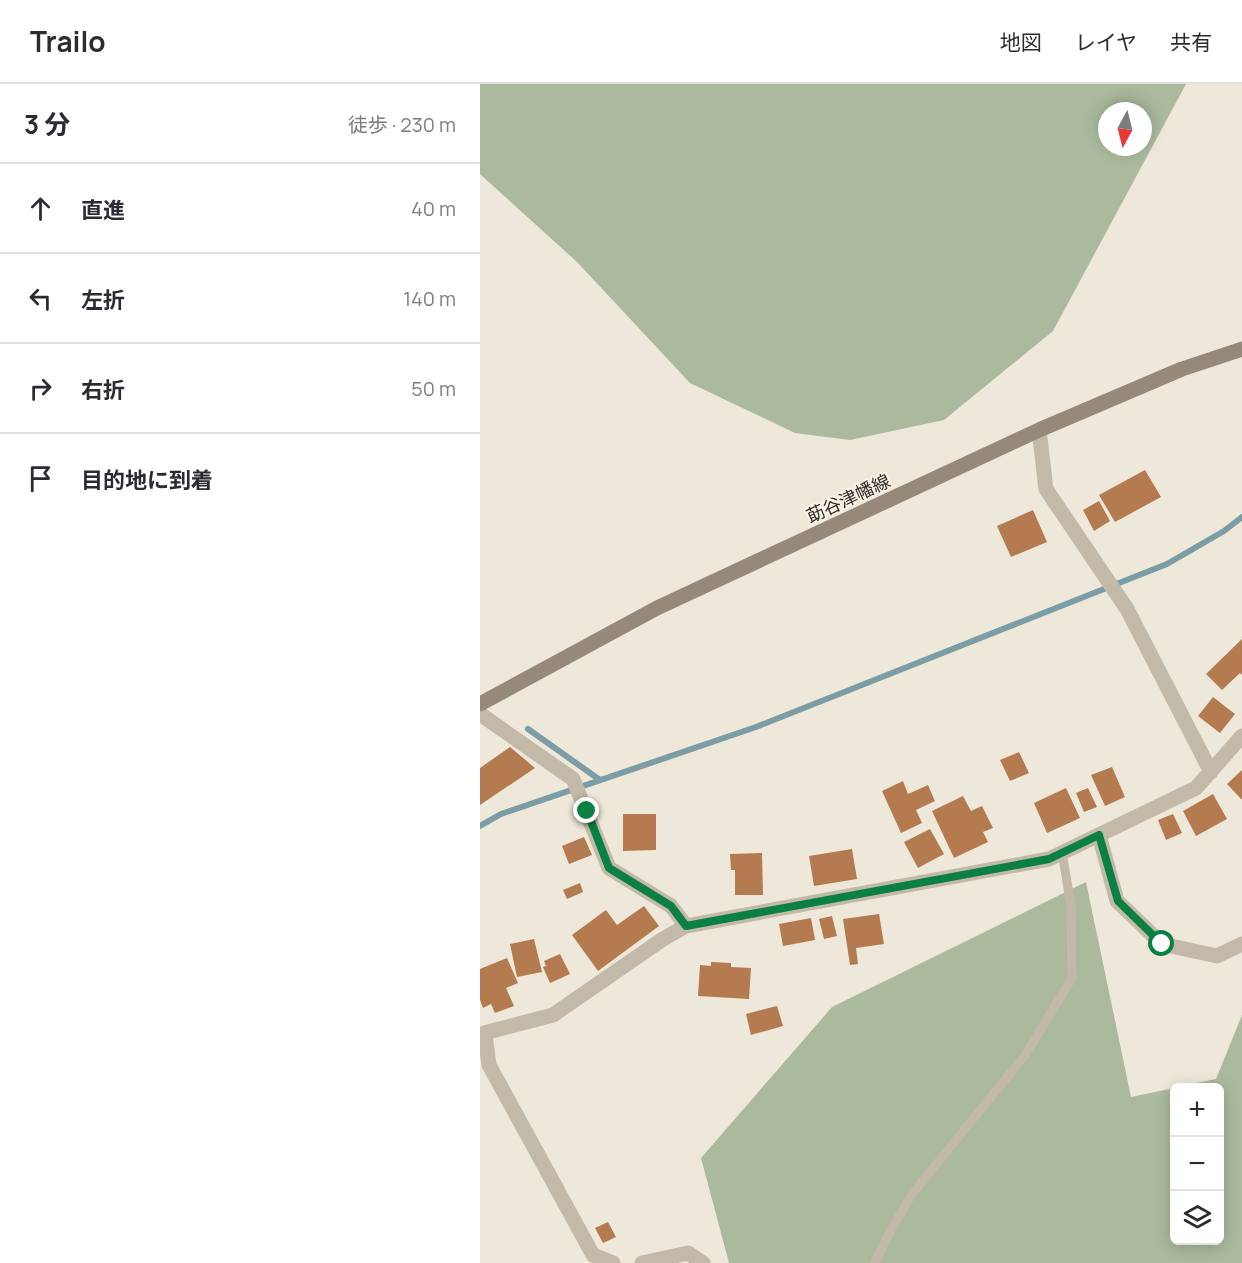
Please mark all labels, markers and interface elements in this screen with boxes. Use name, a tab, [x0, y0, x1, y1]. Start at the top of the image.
text: Trailo	[30, 22, 106, 60]
text: 地図	[1000, 28, 1042, 56]
text: レイヤ	[1075, 28, 1137, 56]
text: 共有	[1170, 28, 1212, 56]
north arrow	[1098, 102, 1152, 156]
text: 3 分	[24, 106, 70, 142]
text: 徒歩 · 230 m	[348, 111, 456, 138]
icon: ahead	[24, 192, 57, 225]
text: 直進	[81, 195, 125, 225]
text: 40 m	[411, 195, 456, 222]
icon: left	[24, 282, 57, 315]
text: 左折	[81, 285, 125, 315]
text: 140 m	[403, 285, 456, 312]
icon: right	[24, 372, 57, 405]
text: 右折	[81, 375, 125, 405]
text: 50 m	[411, 375, 456, 402]
icon: arrive	[24, 462, 57, 495]
text: 目的地に到着	[81, 465, 213, 495]
street label: 莇谷津幡線	[802, 468, 894, 528]
route end	[573, 797, 599, 823]
route start	[1148, 930, 1174, 956]
map controls	[1170, 1083, 1224, 1245]
button: +	[1170, 1083, 1224, 1137]
button: −	[1170, 1137, 1224, 1191]
button: layers	[1170, 1191, 1224, 1245]

